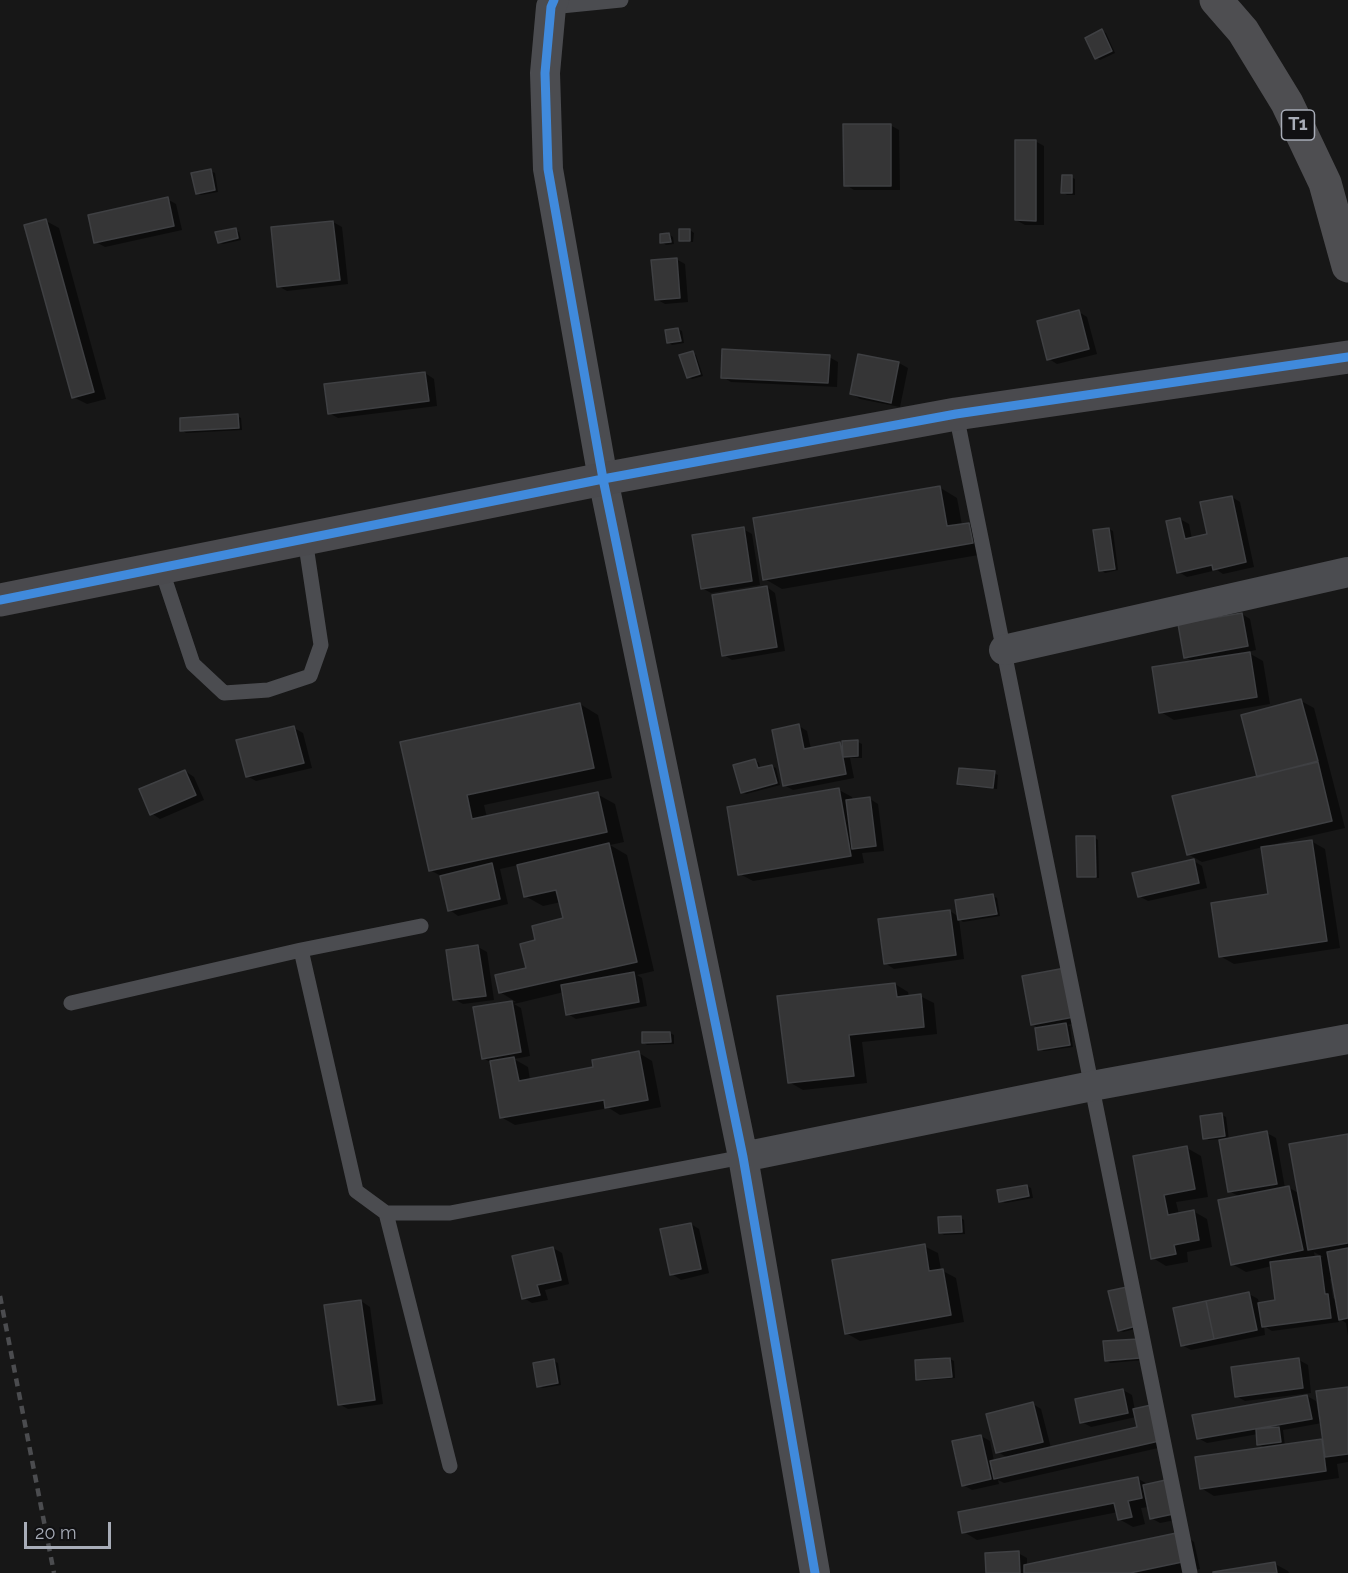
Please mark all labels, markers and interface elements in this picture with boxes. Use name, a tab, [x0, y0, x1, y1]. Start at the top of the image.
road number: T1	[1282, 110, 1314, 140]
scale bar	[27, 1510, 114, 1548]
text: 20 m	[35, 1522, 77, 1543]

